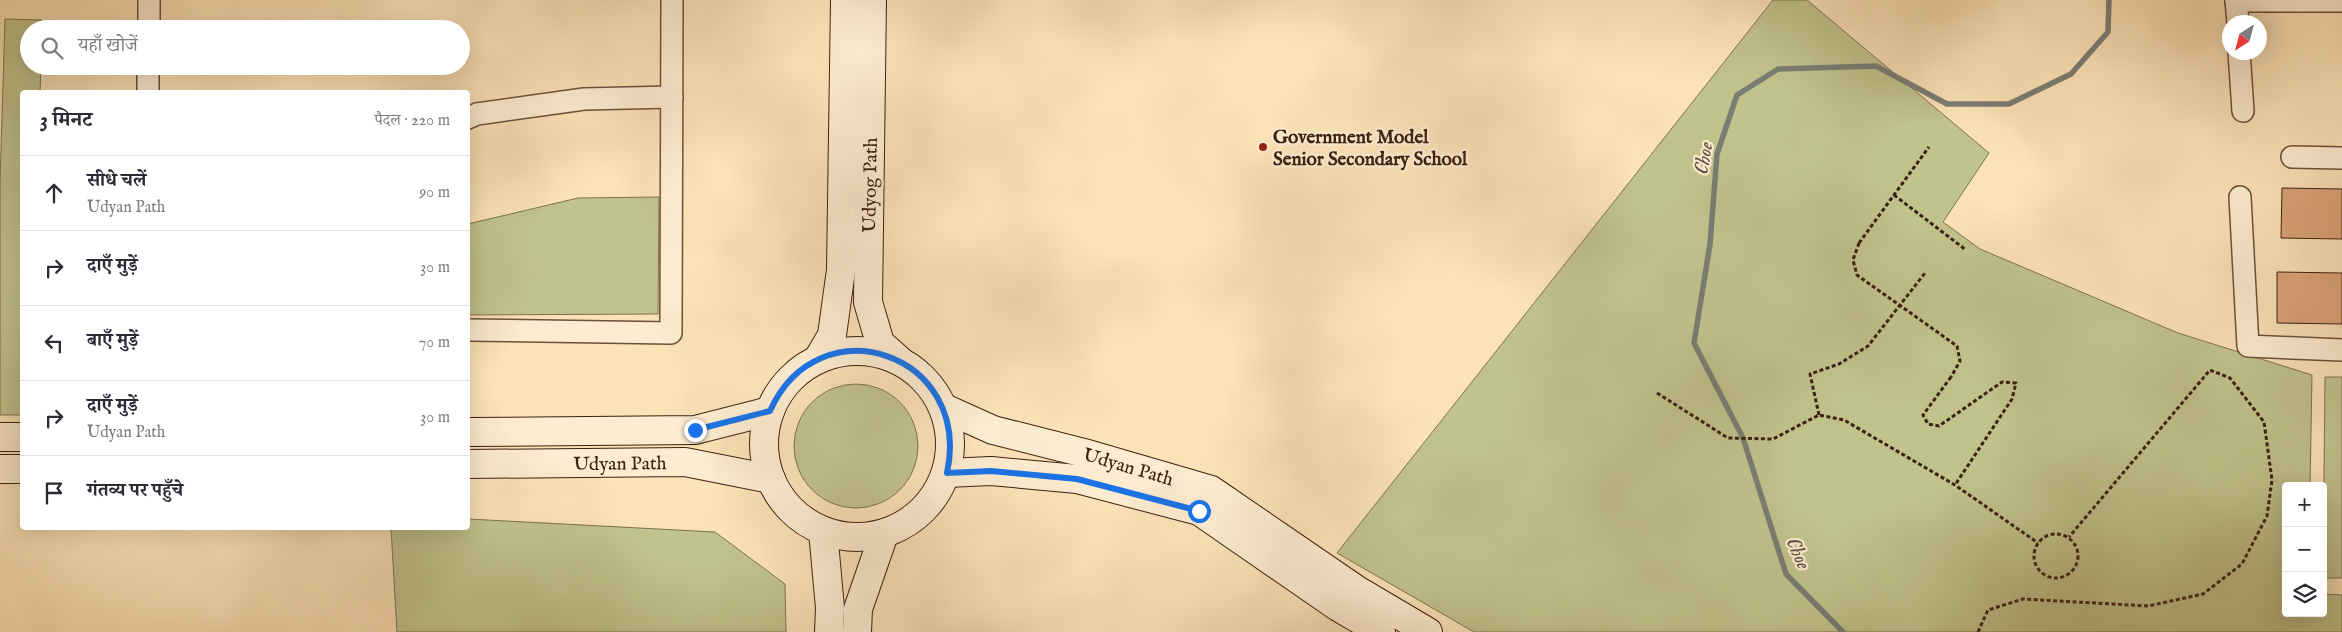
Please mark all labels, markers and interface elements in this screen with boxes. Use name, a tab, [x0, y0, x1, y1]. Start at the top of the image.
north arrow	[2222, 15, 2267, 60]
search box	[20, 20, 470, 75]
icon: search	[38, 34, 66, 62]
text: यहाँ खोजें	[78, 34, 138, 58]
text: 3 मिनट	[40, 107, 92, 134]
text: पैदल · 220 m	[375, 111, 450, 131]
place label: Government Model Senior Secondary School	[1273, 126, 1468, 172]
street label: Udyog Path	[858, 137, 884, 233]
water label: Choe	[1689, 140, 1720, 176]
marker: Government Model Senior Secondary School	[1257, 141, 1269, 153]
text: सीधे चलें	[87, 169, 146, 193]
icon: ahead	[40, 179, 68, 207]
text: 90 m	[419, 183, 450, 203]
text: Udyan Path	[87, 198, 165, 218]
icon: right	[40, 254, 68, 282]
text: दाएँ मुड़ें	[87, 254, 138, 278]
text: 30 m	[420, 258, 450, 278]
icon: left	[40, 329, 68, 357]
text: बाएँ मुड़ें	[87, 329, 138, 353]
text: 70 m	[419, 333, 450, 353]
text: दाएँ मुड़ें	[87, 394, 138, 418]
icon: right	[40, 404, 68, 432]
text: 30 m	[420, 408, 450, 428]
route end	[684, 419, 707, 442]
text: Udyan Path	[87, 423, 165, 443]
street label: Udyan Path	[1080, 443, 1176, 492]
street label: Udyan Path	[573, 452, 667, 477]
icon: arrive	[40, 479, 68, 507]
text: गंतव्य पर पहुँचे	[87, 479, 183, 503]
map controls	[2282, 482, 2327, 617]
button: +	[2282, 482, 2327, 527]
route start	[1188, 500, 1211, 523]
button: −	[2282, 527, 2327, 572]
water label: Choe	[1780, 534, 1816, 574]
button: layers	[2282, 572, 2327, 617]

